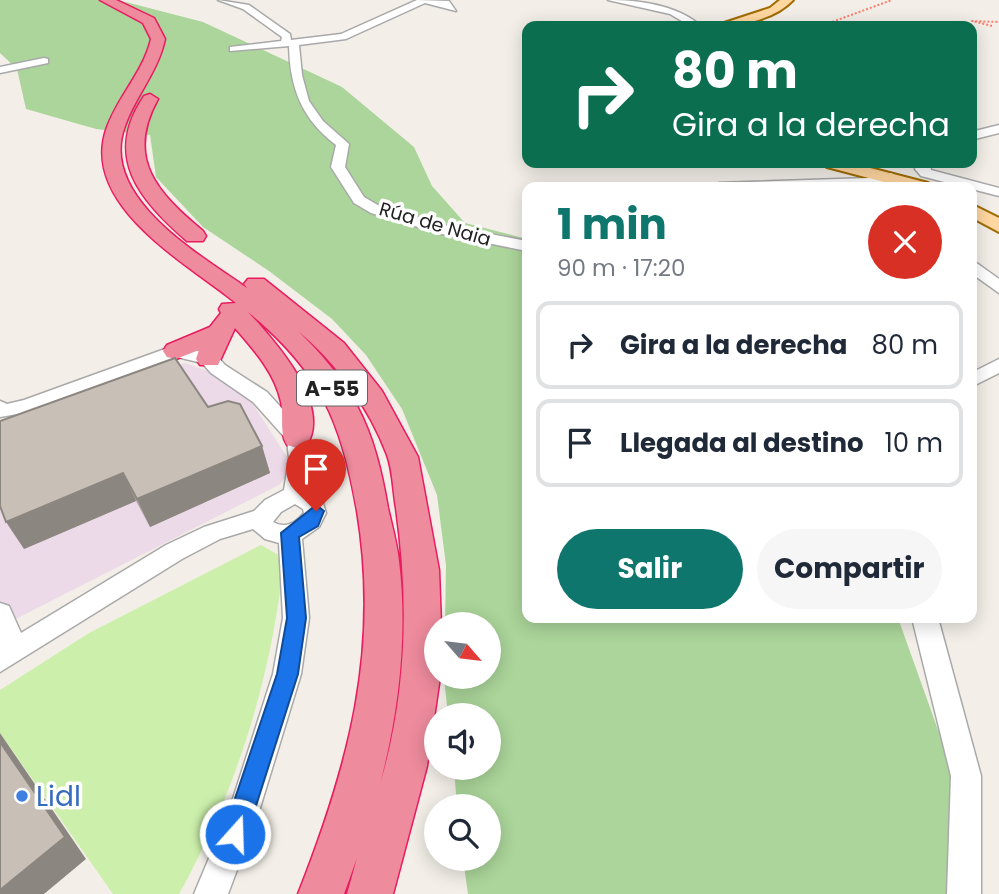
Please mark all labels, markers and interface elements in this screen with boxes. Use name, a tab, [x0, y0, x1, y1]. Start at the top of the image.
text: 80 m	[672, 37, 798, 105]
icon: right	[557, 49, 648, 140]
text: Gira a la derecha	[672, 102, 950, 147]
street label: Rúa de Naia	[376, 195, 494, 253]
text: 1 min	[557, 195, 667, 254]
button: close	[868, 205, 942, 279]
text: 90 m · 17:20	[557, 252, 685, 284]
icon: right	[561, 326, 599, 364]
text: Gira a la derecha	[620, 327, 848, 363]
text: 80 m	[872, 327, 938, 363]
road number: A-55	[297, 370, 367, 406]
icon: arrive	[561, 424, 599, 462]
text: Llegada al destino	[620, 425, 864, 461]
text: 10 m	[885, 425, 943, 461]
pin	[286, 439, 346, 511]
icon: arrive	[297, 450, 335, 488]
button: Salir	[557, 529, 743, 609]
button: Compartir	[757, 529, 942, 609]
north arrow	[424, 612, 500, 690]
map controls	[424, 612, 501, 871]
button: sound	[424, 703, 501, 780]
place label: Lidl	[36, 777, 81, 816]
marker: Lidl	[14, 788, 30, 804]
button: search	[424, 794, 501, 871]
position arrow	[198, 797, 272, 871]

